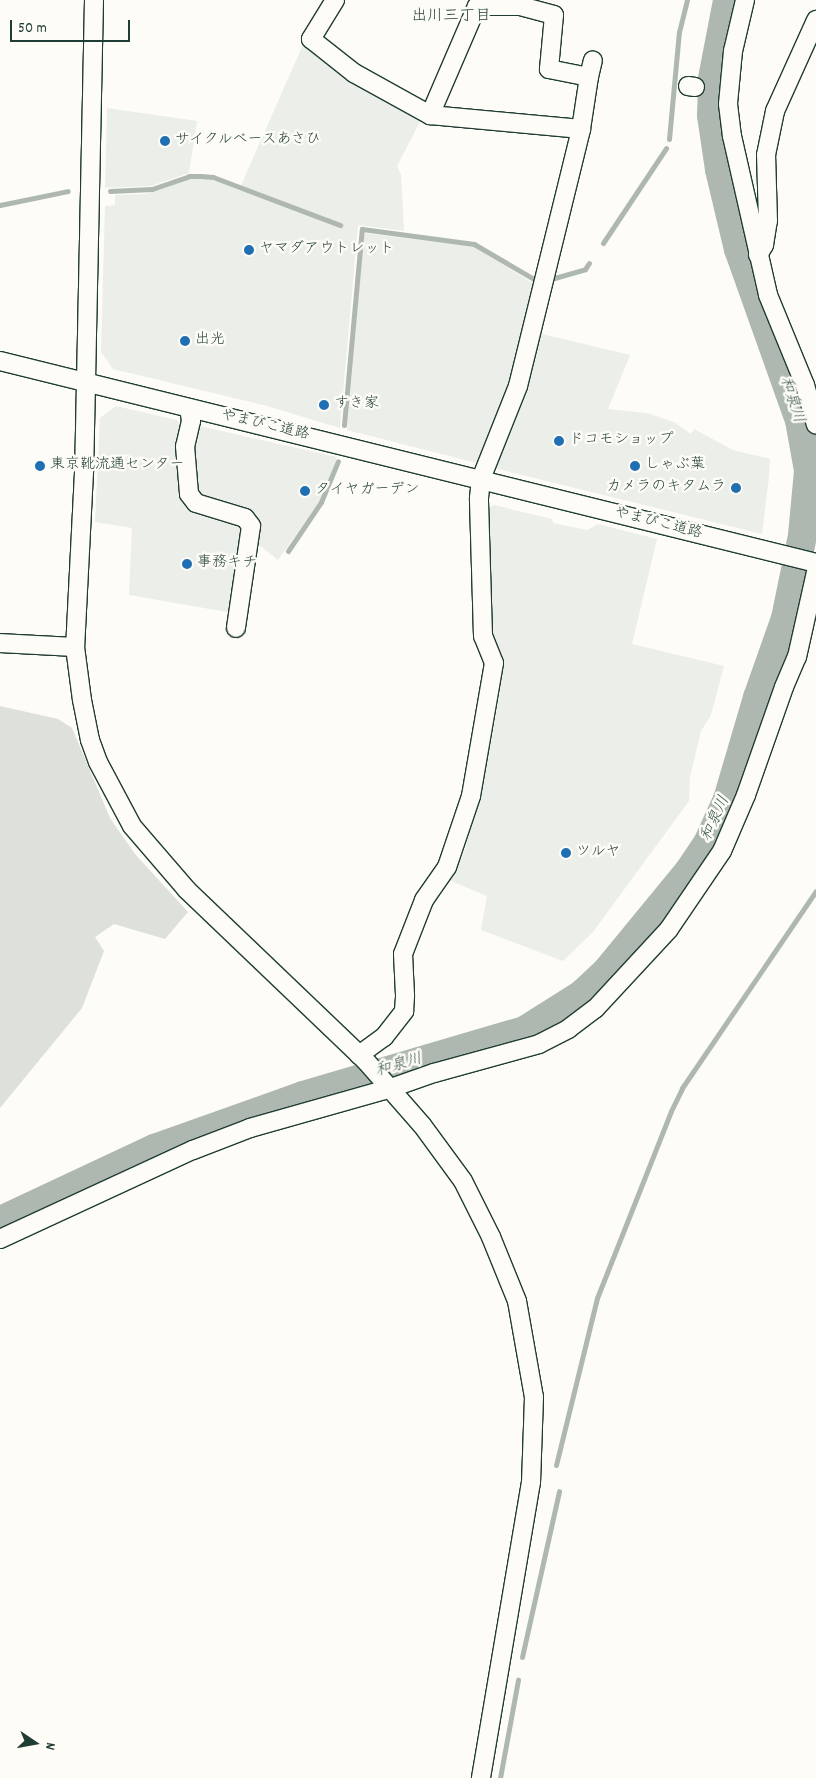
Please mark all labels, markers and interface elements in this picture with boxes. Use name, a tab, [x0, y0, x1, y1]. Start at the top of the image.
district label: 出川三丁目	[411, 7, 491, 27]
scale bar	[12, 10, 132, 42]
text: 50 m	[18, 18, 47, 40]
place label: サイクルベースあさひ	[175, 132, 325, 150]
marker: サイクルベースあさひ	[159, 135, 171, 147]
place label: ヤマダアウトレット	[259, 241, 394, 259]
marker: ヤマダアウトレット	[243, 244, 255, 256]
place label: 出光	[195, 332, 225, 350]
marker: 出光	[179, 335, 191, 347]
water label: 和泉川	[774, 374, 808, 426]
place label: すき家	[334, 396, 379, 414]
marker: すき家	[318, 399, 330, 411]
street label: やまびこ道路	[219, 407, 311, 445]
place label: ドコモショップ	[569, 432, 674, 450]
marker: ドコモショップ	[553, 435, 565, 447]
place label: 東京靴流通センター	[50, 457, 185, 475]
place label: しゃぶ葉	[645, 457, 705, 475]
marker: 東京靴流通センター	[34, 460, 46, 472]
marker: しゃぶ葉	[629, 460, 641, 472]
place label: カメラのキタムラ	[606, 479, 726, 497]
place label: タイヤガーデン	[315, 482, 420, 500]
marker: カメラのキタムラ	[730, 482, 742, 494]
marker: タイヤガーデン	[299, 485, 311, 497]
street label: やまびこ道路	[612, 504, 704, 544]
place label: 事務キチ	[197, 555, 257, 573]
marker: 事務キチ	[181, 558, 193, 570]
water label: 和泉川	[697, 793, 735, 845]
place label: ツルヤ	[576, 844, 621, 862]
marker: ツルヤ	[560, 847, 572, 859]
water label: 和泉川	[373, 1050, 425, 1082]
north arrow	[10, 1718, 60, 1768]
text: N	[39, 1741, 60, 1752]

